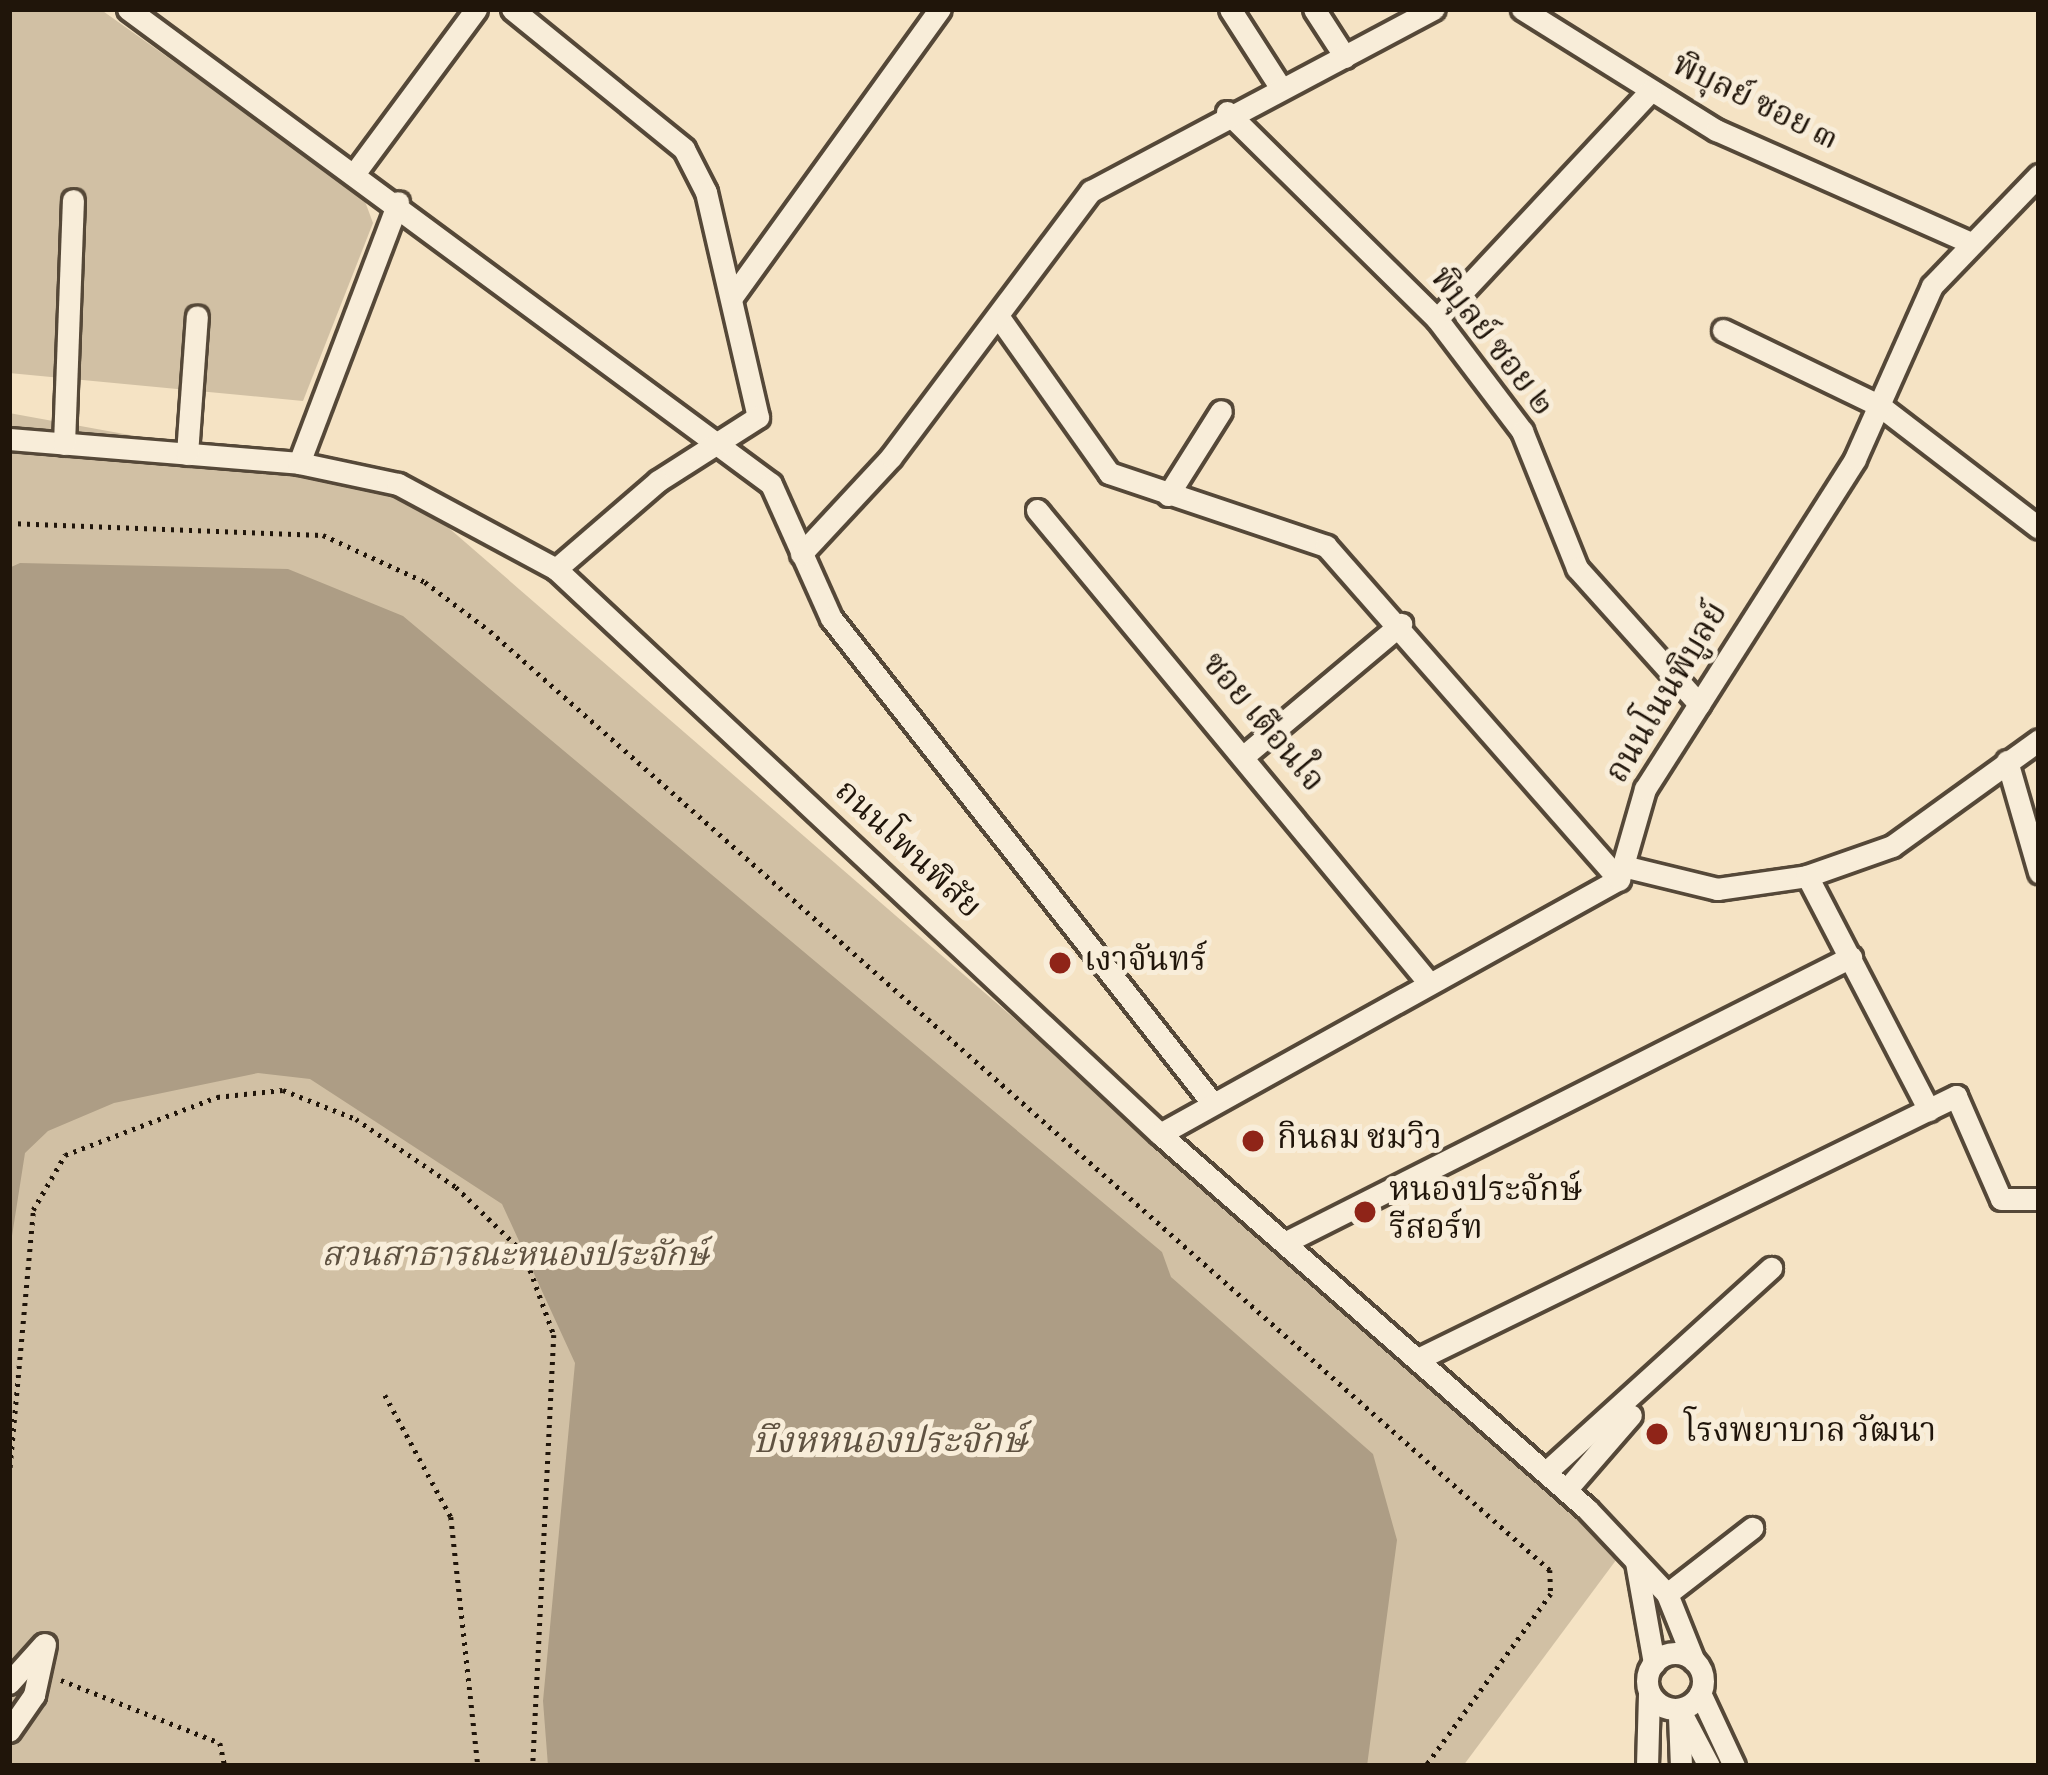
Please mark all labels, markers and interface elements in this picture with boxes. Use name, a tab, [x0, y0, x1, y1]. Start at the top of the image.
street label: พิบุลย์ ซอย ๓	[1665, 47, 1843, 161]
street label: พิบุลย์ ซอย ๒	[1420, 261, 1560, 425]
street label: ถนนโนนพิบูลย์	[1600, 597, 1738, 791]
street label: ซอย เตือนใจ	[1191, 646, 1331, 802]
street label: ถนนโพนพิสัย	[825, 773, 987, 929]
place label: เงาจันทร์	[1084, 943, 1207, 983]
marker: เงาจันทร์	[1047, 950, 1073, 976]
place label: กินลม ชมวิว	[1277, 1121, 1442, 1161]
marker: กินลม ชมวิว	[1240, 1128, 1266, 1154]
place label: หนองประจักษ์ รีสอร์ท	[1389, 1173, 1582, 1251]
marker: หนองประจักษ์ รีสอร์ท	[1352, 1199, 1378, 1225]
park label: สวนสาธารณะหนองประจักษ์	[322, 1238, 708, 1278]
place label: โรงพยาบาล วัฒนา	[1684, 1414, 1936, 1454]
marker: โรงพยาบาล วัฒนา	[1641, 1418, 1673, 1450]
water label: บึงหหนองประจักษ์	[753, 1422, 1027, 1466]

